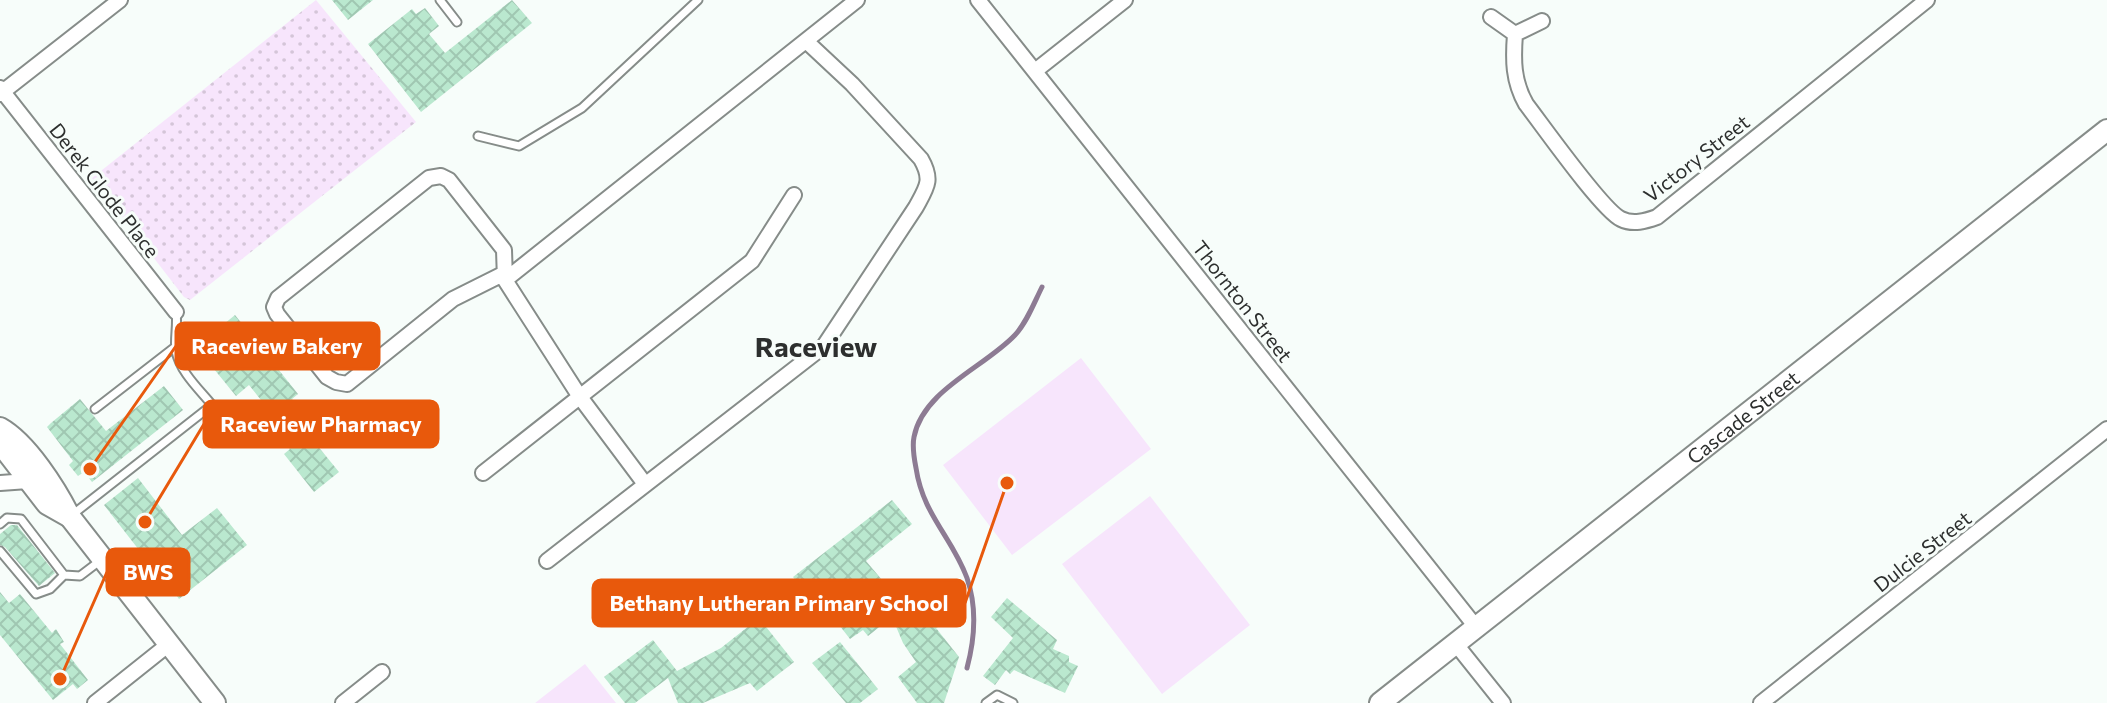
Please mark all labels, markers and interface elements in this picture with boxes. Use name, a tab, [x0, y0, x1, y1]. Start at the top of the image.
street label: Victory Street	[1638, 109, 1754, 207]
street label: Derek Glode Place	[45, 118, 165, 262]
street label: Thornton Street	[1188, 235, 1298, 367]
callout: Raceview Bakery	[176, 323, 379, 369]
district label: Raceview	[755, 329, 877, 363]
text: Raceview Bakery	[191, 332, 363, 359]
street label: Cascade Street	[1682, 365, 1804, 469]
callout: Raceview Pharmacy	[204, 401, 438, 447]
text: Raceview Pharmacy	[220, 410, 422, 437]
street label: Dulcie Street	[1869, 506, 1975, 596]
callout: BWS	[107, 549, 189, 595]
text: BWS	[123, 558, 173, 585]
callout: Bethany Lutheran Primary School	[593, 580, 965, 626]
text: Bethany Lutheran Primary School	[609, 589, 949, 616]

